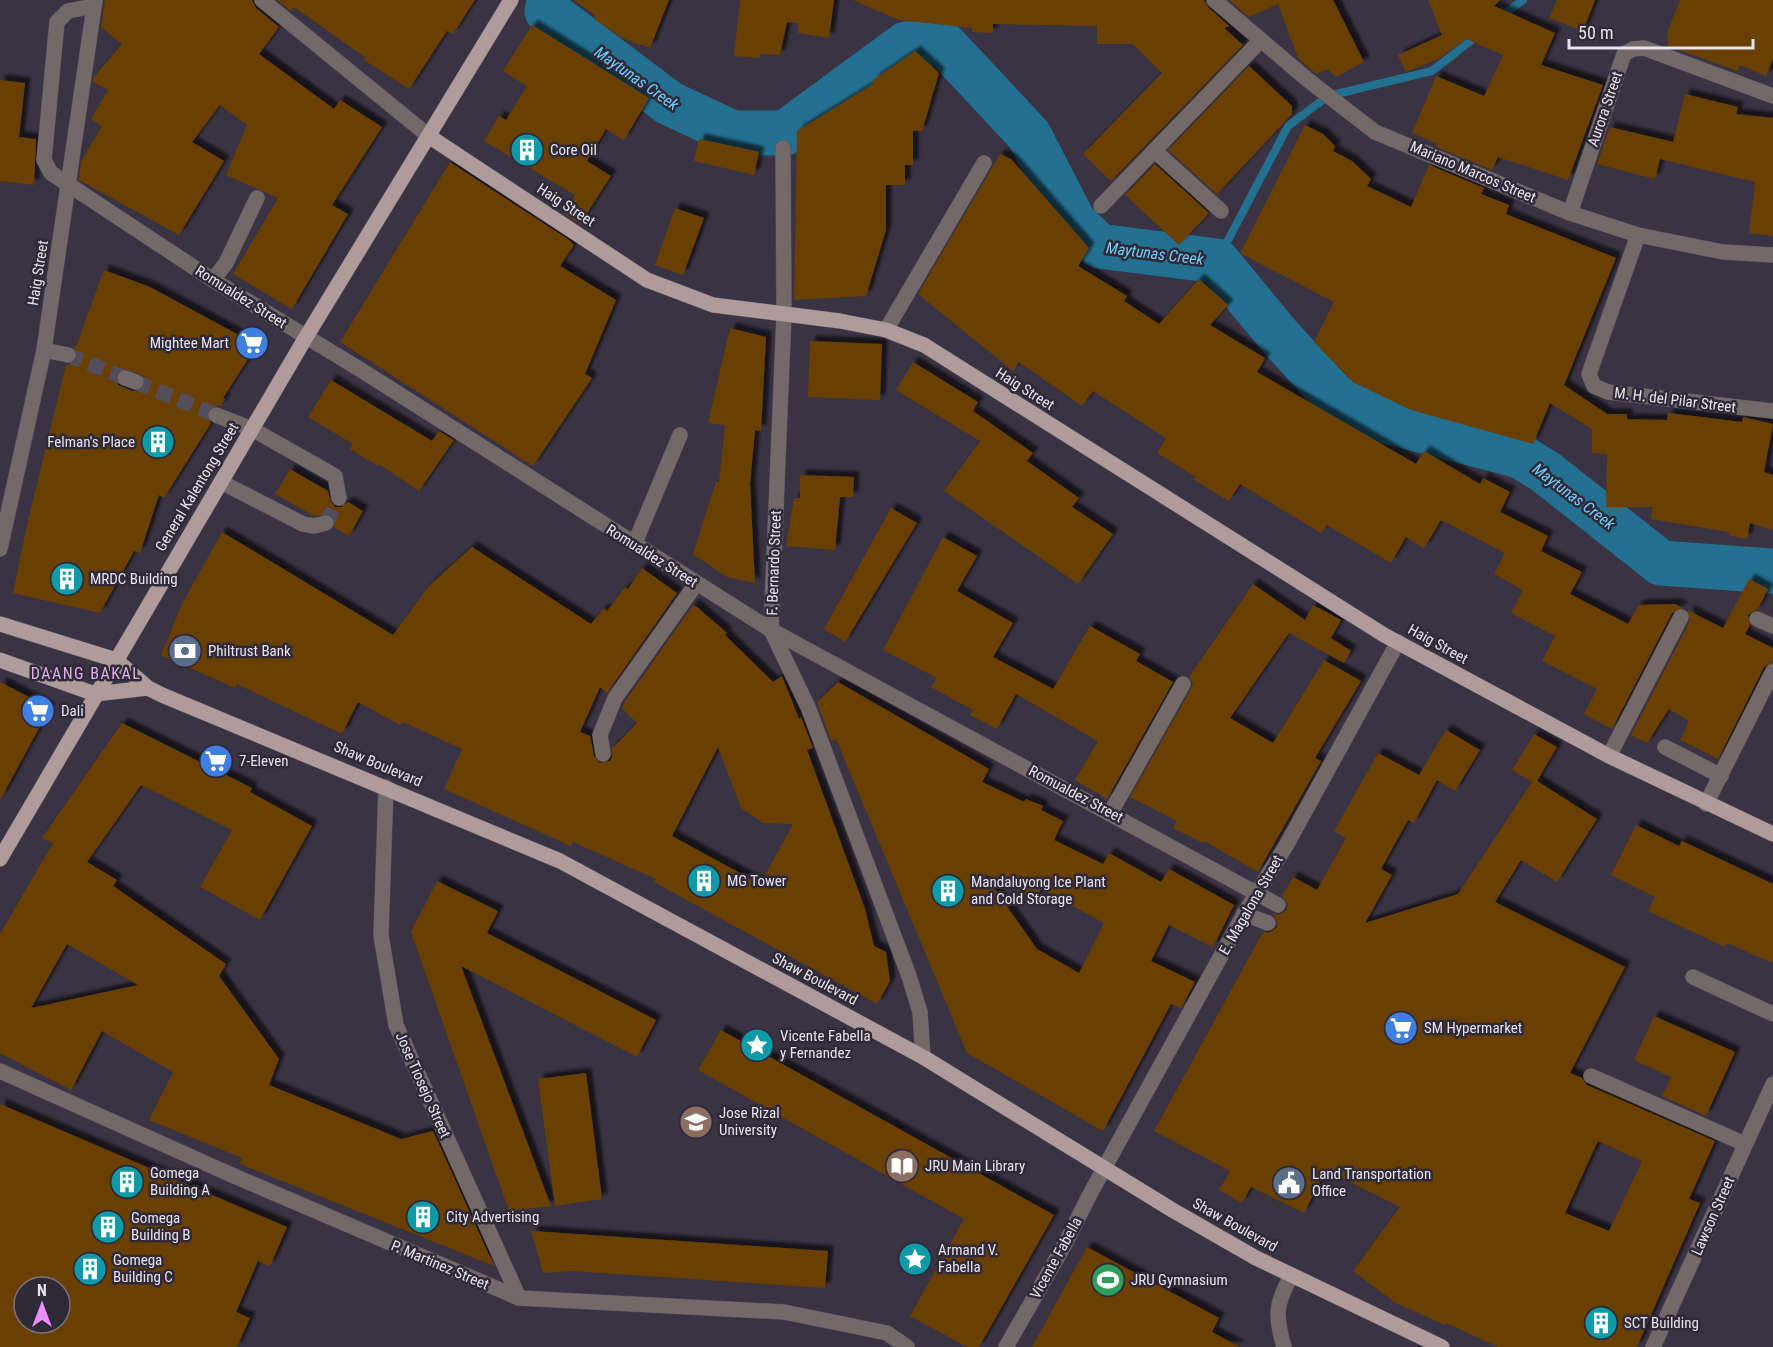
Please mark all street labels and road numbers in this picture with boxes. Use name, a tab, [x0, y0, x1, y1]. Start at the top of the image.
street label: Aurora Street	[1584, 69, 1626, 149]
street label: Mariano Marcos Street	[1407, 137, 1539, 207]
street label: Haig Street	[533, 180, 599, 230]
street label: Haig Street	[24, 239, 52, 307]
street label: Romualdez Street	[192, 262, 290, 332]
street label: Haig Street	[992, 364, 1058, 414]
street label: M. H. del Pilar Street	[1613, 384, 1737, 416]
street label: General Kalentong Street	[152, 419, 242, 555]
street label: F. Bernardo Street	[763, 510, 785, 616]
street label: Romualdez Street	[603, 521, 701, 591]
street label: Haig Street	[1405, 620, 1471, 668]
street label: Shaw Boulevard	[331, 737, 425, 791]
street label: Romualdez Street	[1026, 762, 1126, 826]
street label: E. Magalona Street	[1215, 852, 1287, 958]
street label: Shaw Boulevard	[769, 949, 861, 1009]
street label: Jose Tiosejo Street	[392, 1029, 454, 1141]
street label: Lawson Street	[1688, 1174, 1738, 1258]
street label: Shaw Boulevard	[1189, 1194, 1281, 1256]
street label: Vicente Fabella	[1026, 1214, 1086, 1302]
street label: P. Martinez Street	[389, 1236, 491, 1294]

